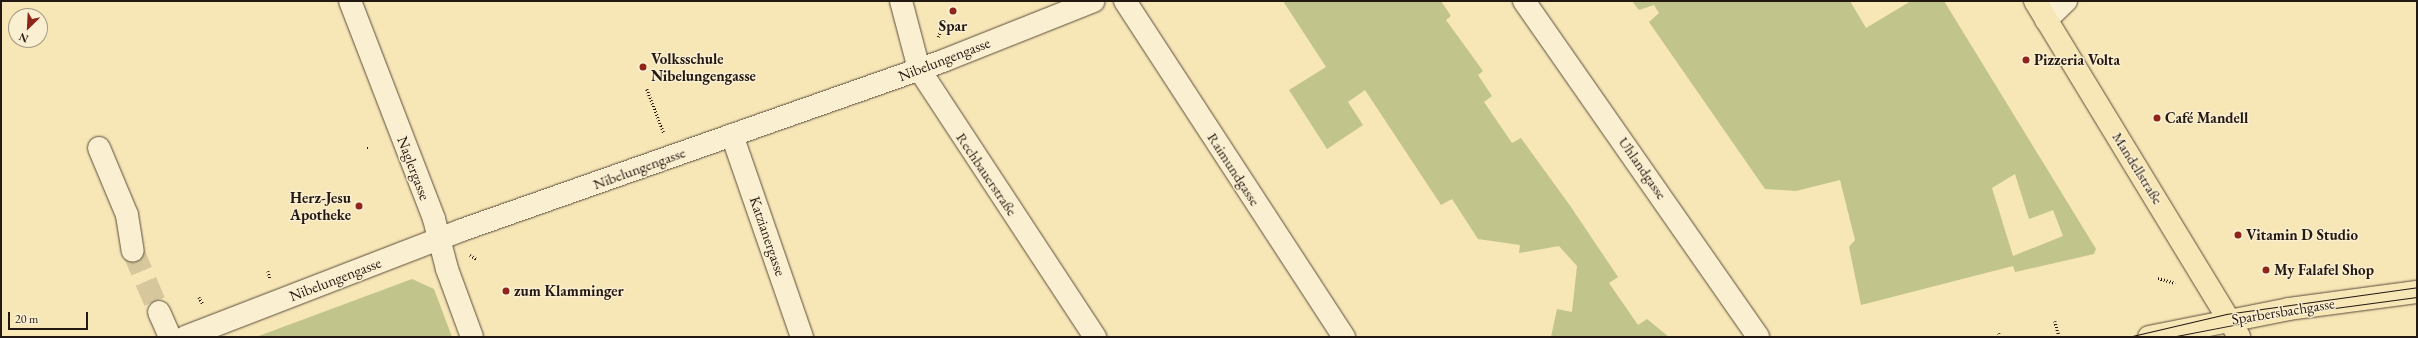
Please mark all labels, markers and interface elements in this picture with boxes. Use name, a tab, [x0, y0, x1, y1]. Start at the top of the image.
marker: Spar	[948, 6, 958, 16]
north arrow	[8, 8, 48, 48]
place label: Spar	[939, 17, 967, 35]
text: N	[17, 30, 30, 46]
street label: Nibelungengasse	[896, 33, 992, 85]
place label: Volksschule Nibelungengasse	[651, 49, 756, 84]
place label: Pizzeria Volta	[2034, 51, 2120, 69]
marker: Pizzeria Volta	[2021, 55, 2031, 65]
marker: Volksschule Nibelungengasse	[638, 62, 648, 72]
place label: Café Mandell	[2165, 109, 2248, 127]
marker: Café Mandell	[2152, 113, 2162, 123]
street label: Rechbauerstraße	[953, 129, 1021, 219]
street label: Raimundgasse	[1204, 129, 1264, 209]
street label: Mandellstraße	[2109, 129, 2167, 207]
street label: Uhlandgasse	[1615, 133, 1671, 203]
street label: Naglergasse	[394, 134, 434, 202]
street label: Nibelungengasse	[590, 143, 688, 193]
place label: Herz-Jesu Apotheke	[290, 188, 351, 223]
street label: Katzianergasse	[746, 194, 790, 278]
marker: Herz-Jesu Apotheke	[354, 201, 364, 211]
place label: Vitamin D Studio	[2246, 226, 2358, 244]
marker: Vitamin D Studio	[2233, 230, 2243, 240]
street label: Nibelungengasse	[287, 253, 383, 305]
place label: My Falafel Shop	[2274, 261, 2374, 279]
marker: My Falafel Shop	[2261, 265, 2271, 275]
place label: zum Klamminger	[514, 282, 624, 300]
marker: zum Klamminger	[501, 286, 511, 296]
street label: Sparbersbachgasse	[2230, 294, 2336, 328]
scale bar	[10, 304, 90, 330]
text: 20 m	[15, 311, 38, 327]

